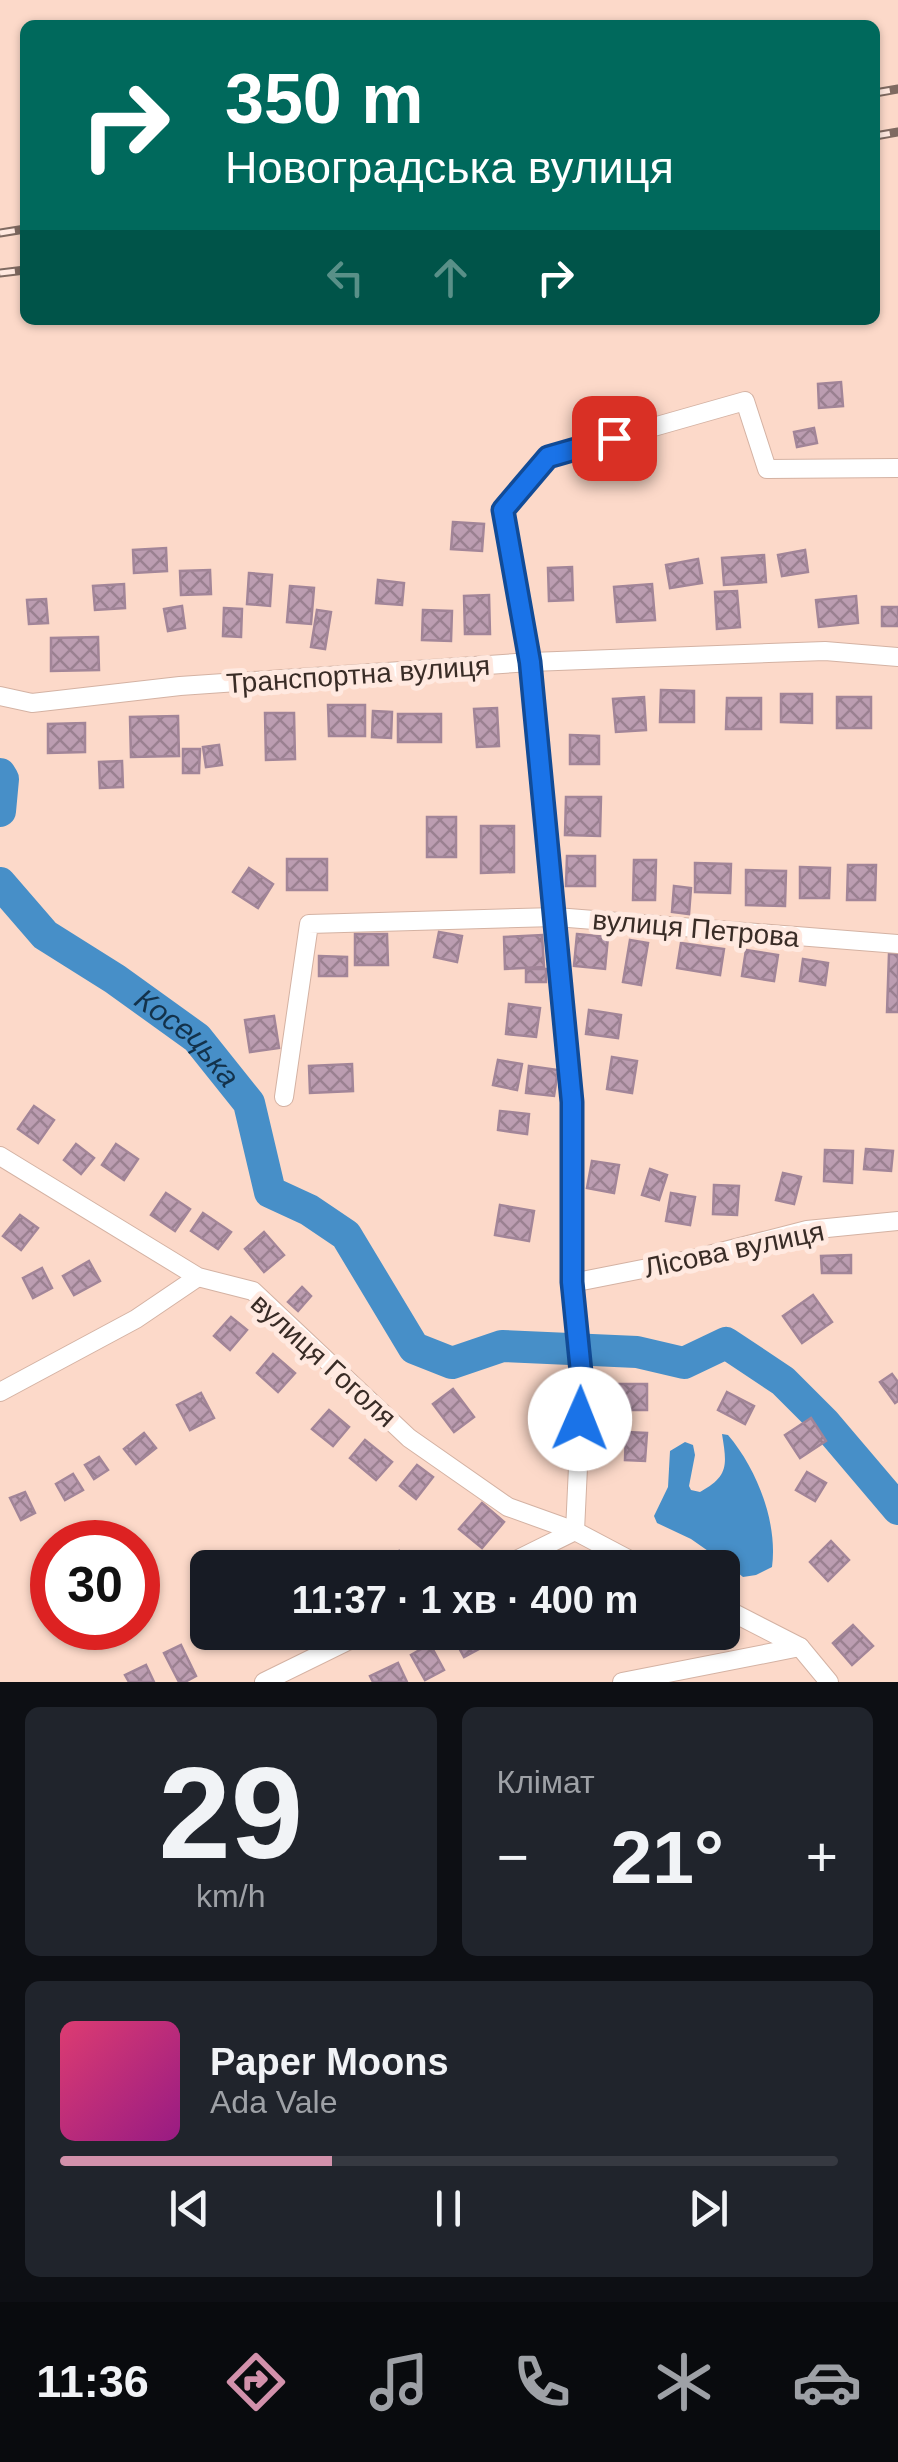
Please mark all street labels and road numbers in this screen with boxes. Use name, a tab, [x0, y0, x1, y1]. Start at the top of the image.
street label: Транспортна вулиця	[225, 650, 491, 699]
street label: вулиця Петрова	[591, 904, 801, 953]
street label: Лісова вулиця	[641, 1215, 827, 1284]
street label: вулиця Гоголя	[245, 1287, 402, 1433]

